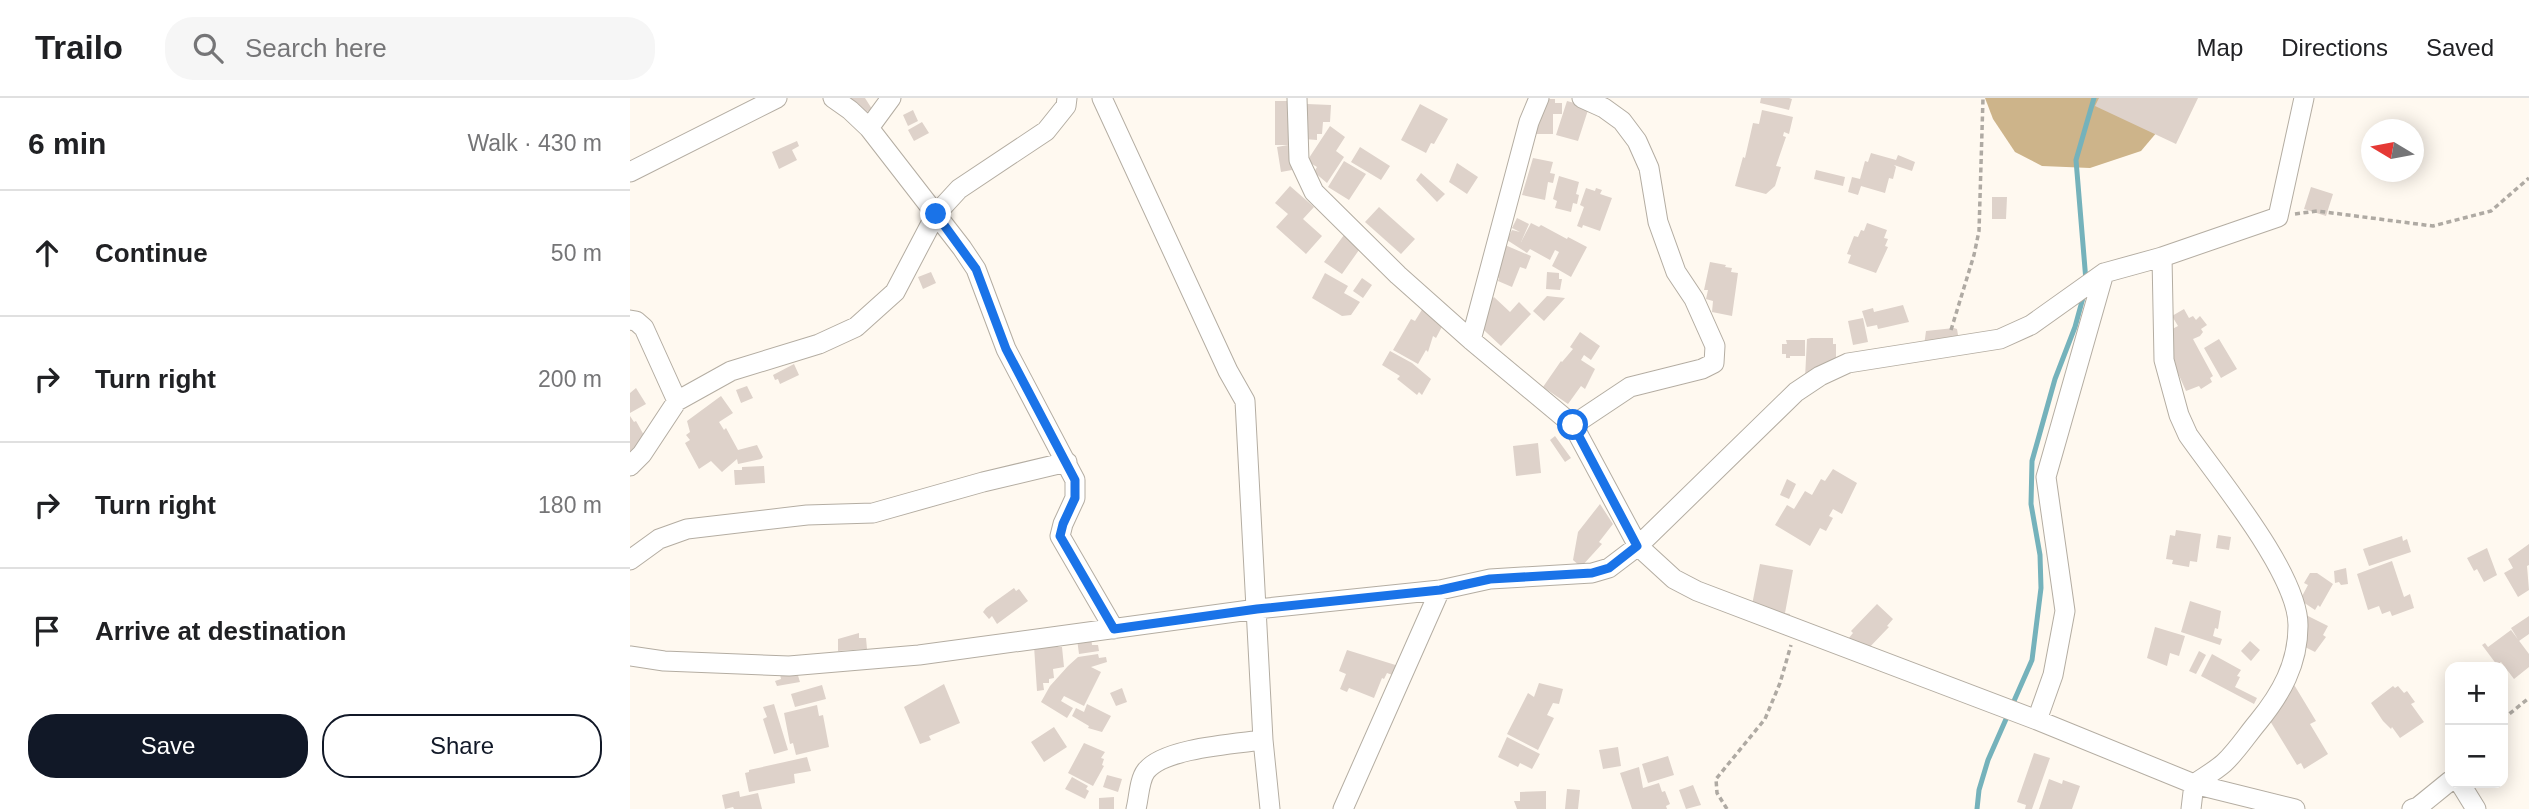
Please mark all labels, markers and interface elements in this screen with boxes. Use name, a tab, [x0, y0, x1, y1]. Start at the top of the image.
search box	[165, 17, 655, 80]
text: Trailo	[35, 29, 123, 66]
icon: search	[189, 29, 227, 67]
text: Search here	[245, 33, 387, 63]
text: Map	[2197, 34, 2243, 61]
text: Directions	[2281, 34, 2388, 61]
text: Saved	[2426, 34, 2494, 61]
north arrow	[2361, 119, 2424, 182]
text: 6 min	[28, 127, 106, 160]
text: Walk · 430 m	[467, 130, 602, 156]
route end	[920, 198, 951, 229]
icon: ahead	[28, 234, 66, 272]
text: Continue	[95, 238, 208, 268]
text: 50 m	[551, 240, 602, 266]
icon: right	[28, 360, 66, 398]
text: Turn right	[95, 364, 216, 394]
text: 200 m	[538, 366, 602, 392]
route start	[1557, 409, 1588, 440]
icon: right	[28, 486, 66, 524]
text: Turn right	[95, 490, 216, 520]
text: 180 m	[538, 492, 602, 518]
icon: arrive	[28, 612, 66, 650]
text: Arrive at destination	[95, 616, 346, 646]
map controls	[2445, 662, 2508, 788]
button: +	[2445, 662, 2508, 725]
button: Save	[28, 714, 308, 778]
button: Share	[322, 714, 602, 778]
button: −	[2445, 725, 2508, 788]

